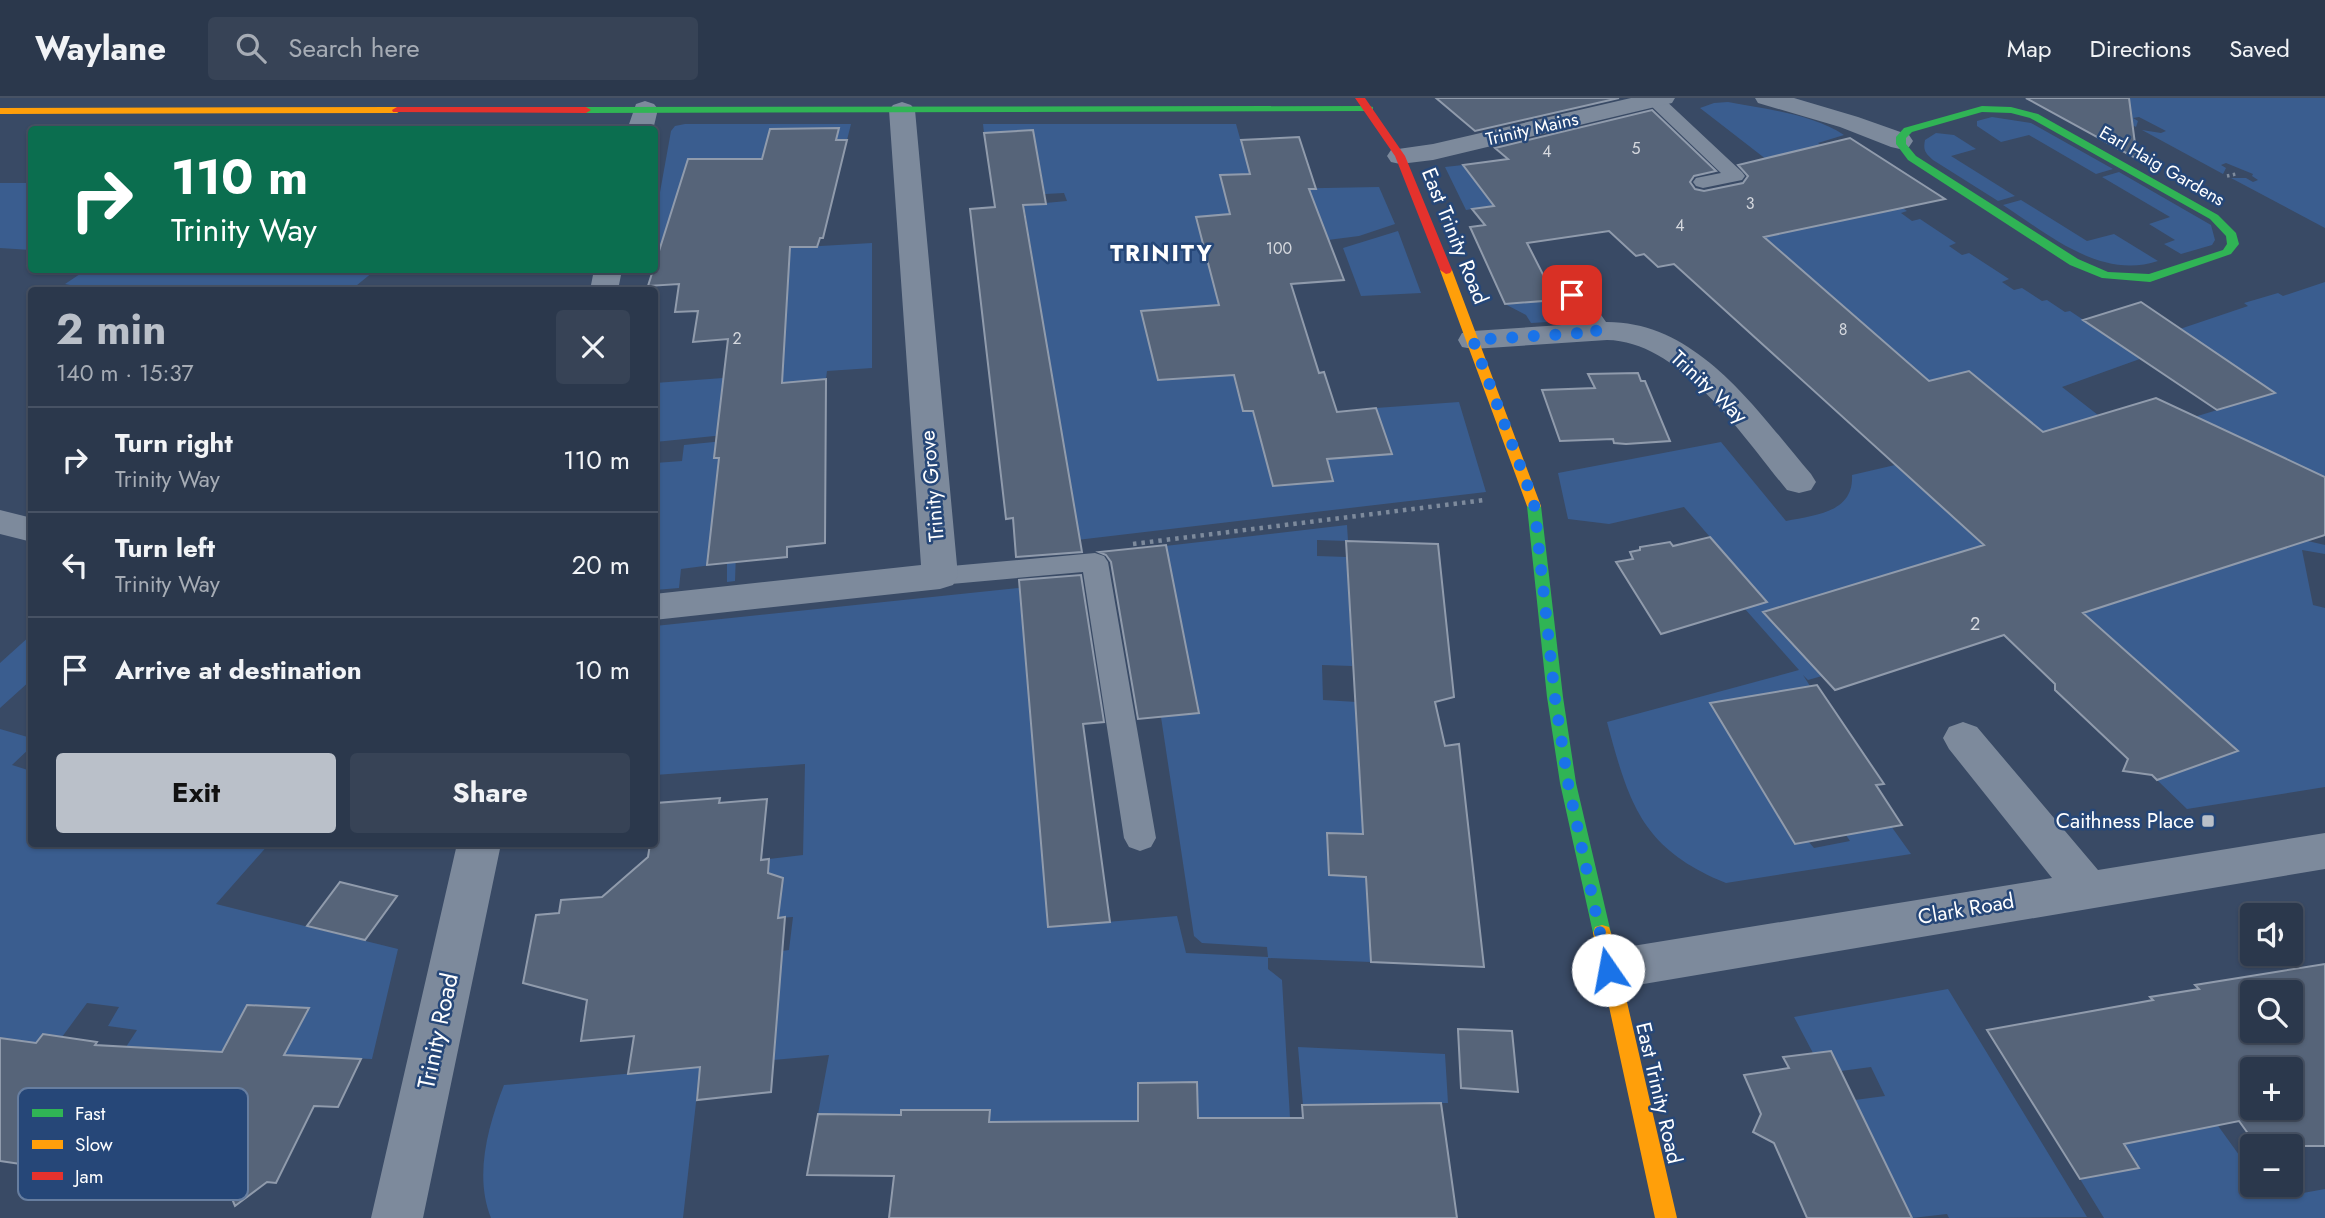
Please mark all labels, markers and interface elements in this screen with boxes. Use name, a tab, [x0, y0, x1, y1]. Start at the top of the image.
search box	[208, 17, 698, 80]
text: Waylane	[35, 25, 166, 72]
icon: search	[232, 29, 270, 67]
text: Search here	[288, 29, 420, 67]
text: Map	[2007, 31, 2052, 66]
text: Directions	[2090, 31, 2191, 66]
text: Saved	[2229, 31, 2290, 66]
street label: Trinity Mains	[1483, 106, 1581, 152]
street label: Earl Haig Gardens	[2094, 119, 2230, 213]
house number: 5	[1631, 137, 1641, 160]
house number: 4	[1542, 140, 1552, 163]
text: 110 m	[171, 142, 308, 212]
icon: right	[56, 154, 147, 245]
street label: East Trinity Road	[1414, 163, 1496, 309]
house number: 3	[1746, 192, 1755, 215]
text: Trinity Way	[171, 207, 317, 253]
house number: 4	[1675, 214, 1685, 237]
district label: TRINITY	[1110, 236, 1214, 270]
house number: 100	[1266, 237, 1292, 260]
pin	[1542, 265, 1602, 325]
icon: arrive	[1553, 276, 1591, 314]
text: 2 min	[56, 299, 166, 360]
button: close	[556, 310, 630, 384]
house number: 8	[1839, 318, 1847, 341]
house number: 2	[732, 327, 742, 350]
street label: Trinity Way	[1664, 343, 1755, 431]
text: 140 m · 15:37	[56, 356, 194, 390]
text: Turn right	[115, 424, 233, 462]
street label: Trinity Grove	[912, 429, 952, 543]
icon: right	[56, 441, 94, 479]
text: 110 m	[563, 441, 630, 479]
text: Trinity Way	[115, 462, 220, 496]
text: Turn left	[115, 529, 215, 567]
icon: left	[56, 546, 94, 584]
text: 20 m	[572, 546, 630, 584]
text: Trinity Way	[115, 567, 220, 601]
house number: 2	[1970, 611, 1980, 637]
icon: arrive	[56, 651, 94, 689]
text: Arrive at destination	[115, 651, 362, 689]
text: 10 m	[575, 651, 630, 689]
button: Exit	[56, 753, 336, 833]
button: Share	[350, 753, 630, 833]
place label: Caithness Place	[2056, 806, 2194, 836]
marker: Caithness Place	[2200, 813, 2216, 829]
street label: Clark Road	[1915, 886, 2017, 932]
map controls	[2240, 903, 2303, 1197]
button: sound	[2240, 903, 2303, 966]
position arrow	[1571, 933, 1645, 1007]
street label: Trinity Road	[408, 970, 467, 1092]
button: search	[2240, 980, 2303, 1043]
street label: East Trinity Road	[1628, 1019, 1690, 1167]
button: +	[2240, 1057, 2303, 1120]
legend	[18, 1088, 248, 1200]
text: Fast	[75, 1100, 106, 1127]
text: Slow	[75, 1131, 113, 1158]
button: −	[2240, 1134, 2303, 1197]
text: Jam	[72, 1163, 104, 1190]

